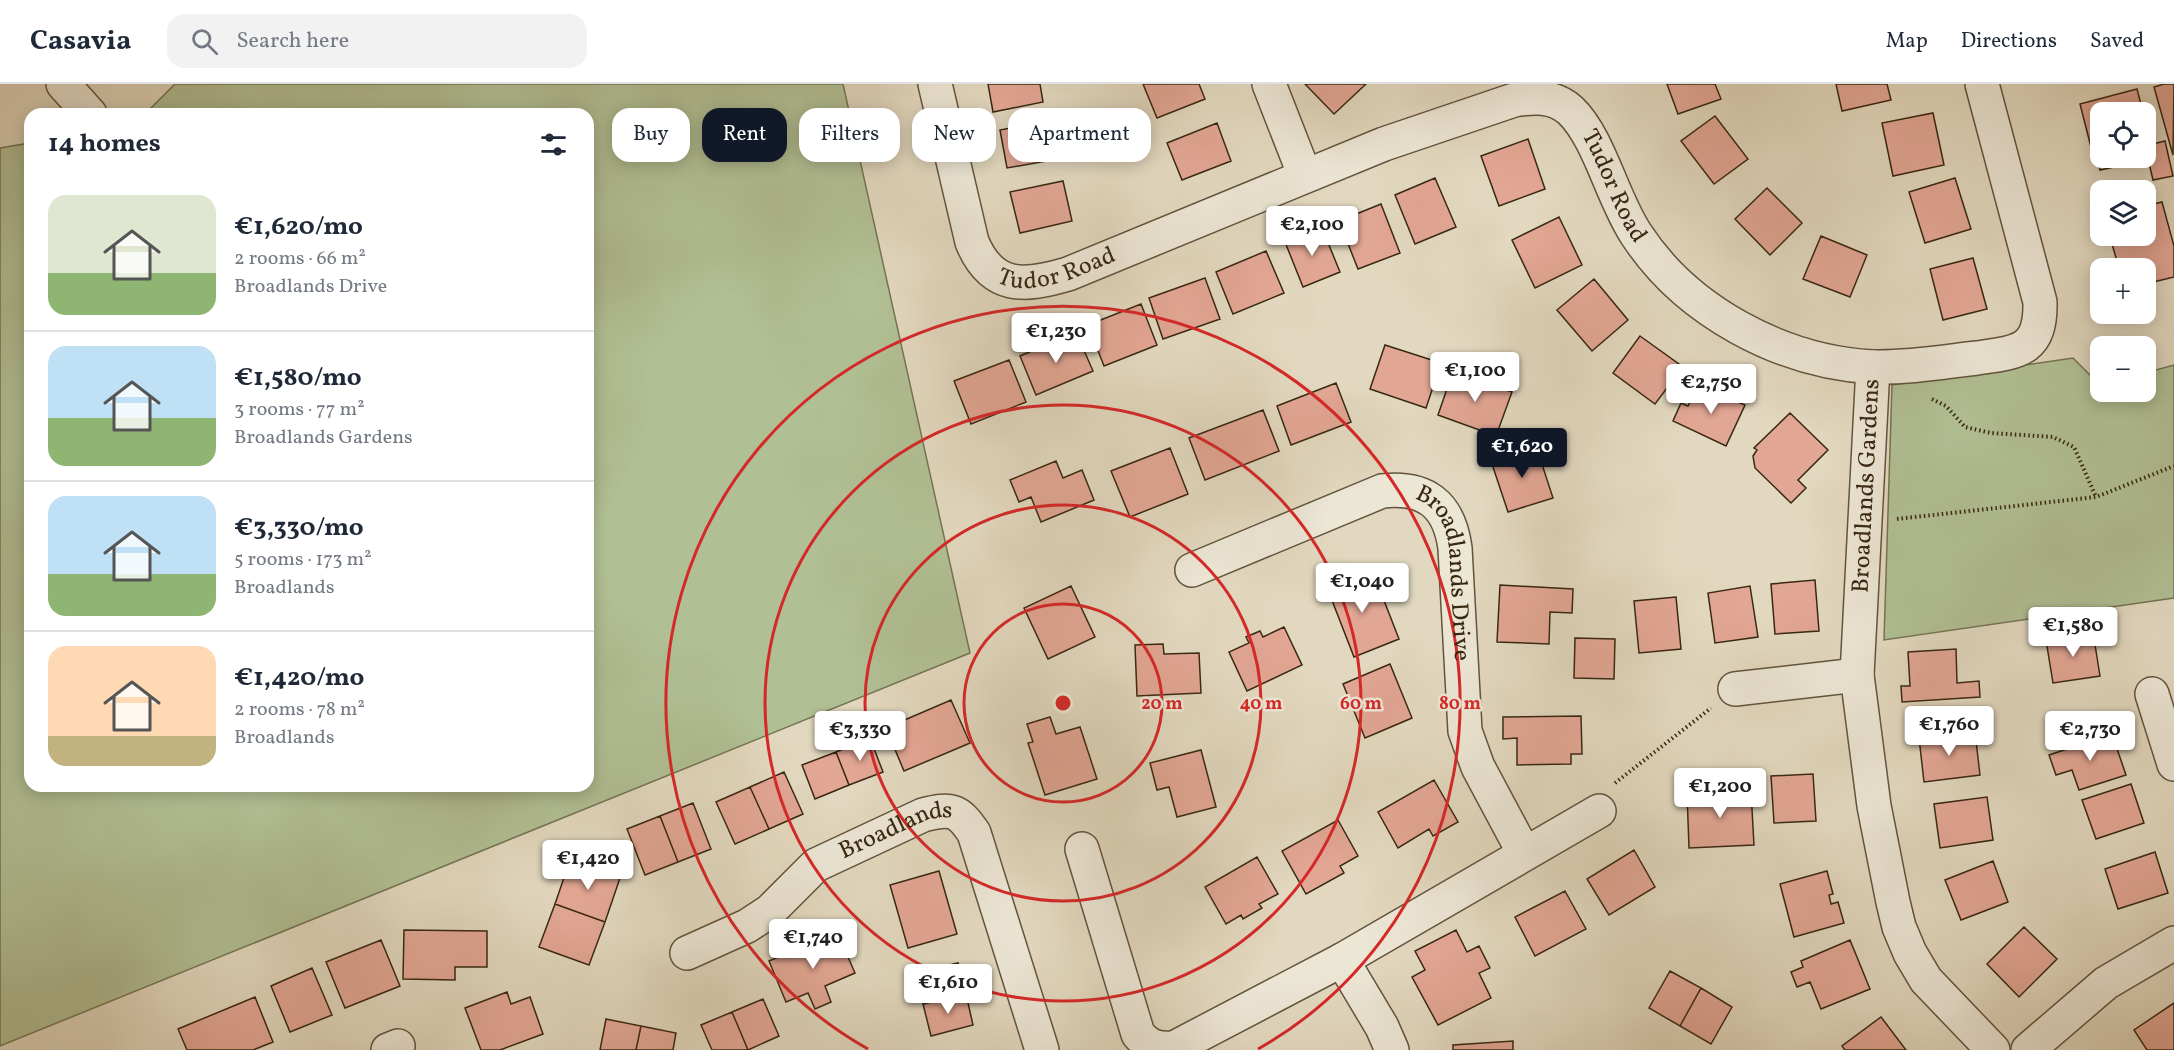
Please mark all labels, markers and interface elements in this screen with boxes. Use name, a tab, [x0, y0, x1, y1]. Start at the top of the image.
search box	[167, 14, 587, 68]
text: Casavia	[30, 22, 131, 61]
icon: search	[188, 25, 221, 58]
text: Search here	[236, 26, 349, 57]
text: Map	[1886, 27, 1928, 56]
text: Directions	[1961, 27, 2057, 56]
text: Saved	[2090, 27, 2144, 56]
map controls	[2090, 102, 2156, 402]
button: locate	[2090, 102, 2156, 168]
chip: Buy	[612, 108, 690, 162]
chip: Rent	[702, 108, 787, 162]
chip: Filters	[799, 108, 900, 162]
chip: New	[912, 108, 996, 162]
chip: Apartment	[1008, 108, 1151, 162]
street label: Tudor Road	[1572, 123, 1655, 250]
text: 14 homes	[48, 126, 161, 162]
icon: filters	[537, 128, 570, 161]
button: layers	[2090, 180, 2156, 246]
pin: €2,100	[1263, 206, 1361, 257]
text: €1,620/mo	[234, 209, 363, 245]
text: €2,100	[1280, 211, 1344, 239]
icon: home	[96, 219, 168, 291]
street label: Tudor Road	[992, 239, 1121, 300]
text: 2 rooms · 66 m²	[234, 245, 366, 273]
button: +	[2090, 258, 2156, 324]
text: Broadlands Drive	[234, 273, 387, 301]
pin: €1,230	[1007, 313, 1105, 364]
text: €1,230	[1026, 318, 1086, 346]
button: −	[2090, 336, 2156, 402]
pin: €1,100	[1426, 352, 1524, 403]
text: €1,100	[1444, 357, 1506, 385]
text: €1,580/mo	[234, 360, 362, 396]
pin: €2,750	[1662, 364, 1760, 415]
text: €2,750	[1680, 369, 1742, 397]
icon: home	[96, 370, 168, 442]
street label: Broadlands Gardens	[1844, 378, 1890, 594]
text: 3 rooms · 77 m²	[234, 396, 365, 424]
text: Broadlands Gardens	[234, 424, 413, 452]
pin: €1,620	[1473, 428, 1571, 479]
text: €1,620	[1491, 433, 1553, 461]
street label: Broadlands Drive	[1410, 477, 1478, 662]
text: €3,330/mo	[234, 510, 364, 546]
icon: home	[96, 520, 168, 592]
text: 5 rooms · 173 m²	[234, 546, 372, 574]
pin: €1,040	[1313, 563, 1411, 614]
text: €1,040	[1330, 568, 1394, 596]
text: Broadlands	[234, 574, 334, 602]
pin: €1,580	[2024, 607, 2122, 658]
text: €1,580	[2042, 612, 2104, 640]
text: €1,420/mo	[234, 660, 364, 696]
icon: home	[96, 670, 168, 742]
text: 20 m	[1141, 692, 1183, 717]
text: 40 m	[1240, 692, 1282, 717]
text: 60 m	[1340, 692, 1382, 717]
text: 80 m	[1439, 692, 1481, 717]
centre of rings	[1053, 693, 1073, 713]
text: 2 rooms · 78 m²	[234, 696, 365, 724]
pin: €1,760	[1900, 706, 1998, 757]
pin: €3,330	[811, 711, 909, 762]
text: €1,760	[1919, 711, 1979, 739]
pin: €2,730	[2041, 711, 2139, 762]
text: €3,330	[829, 716, 891, 744]
text: €2,730	[2059, 716, 2121, 744]
text: Broadlands	[234, 724, 334, 752]
pin: €1,200	[1671, 768, 1769, 819]
text: €1,200	[1688, 773, 1752, 801]
street label: Broadlands	[834, 794, 954, 869]
pin: €1,420	[539, 840, 637, 891]
text: €1,420	[556, 845, 620, 873]
pin: €1,740	[764, 919, 862, 970]
text: €1,740	[783, 924, 843, 952]
pin: €1,610	[899, 964, 997, 1015]
text: €1,610	[918, 969, 978, 997]

